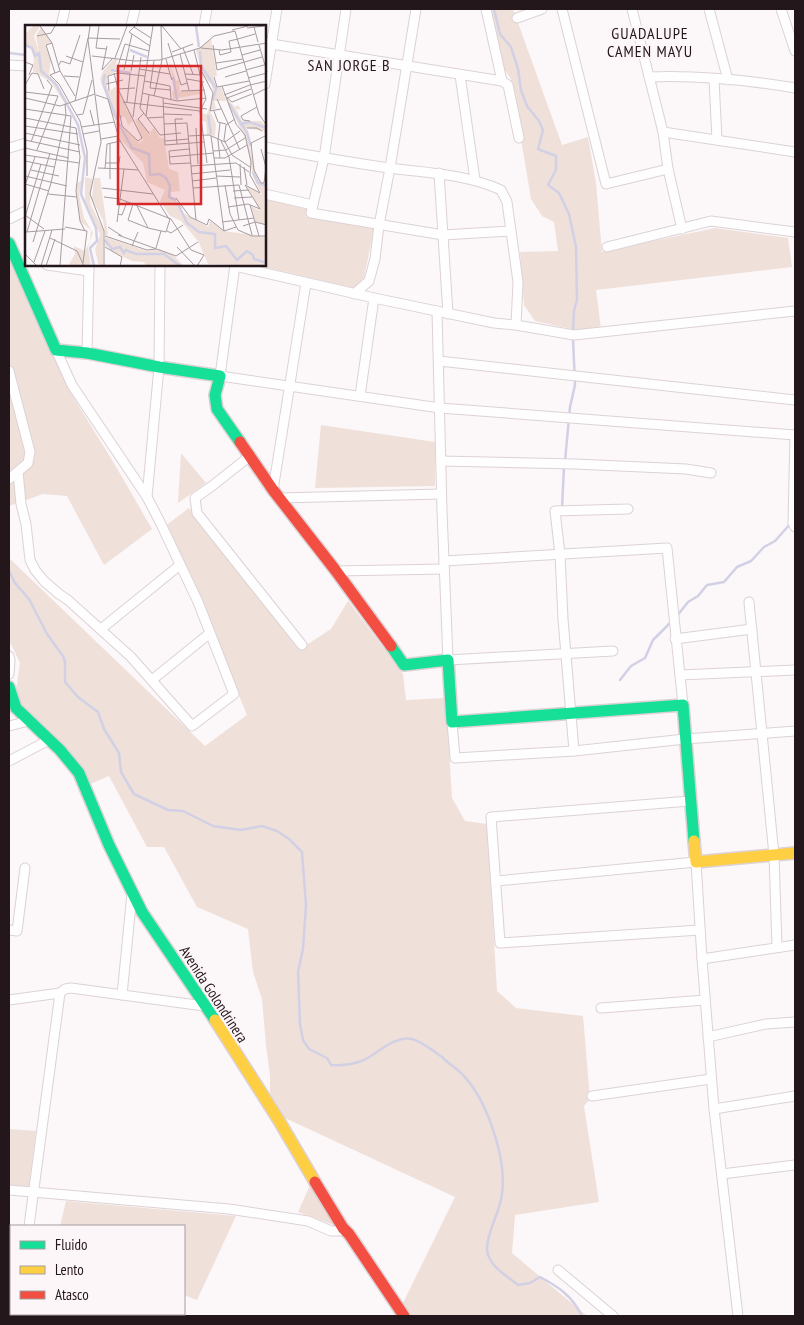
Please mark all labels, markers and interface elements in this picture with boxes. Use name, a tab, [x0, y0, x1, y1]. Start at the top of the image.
district label: GUADALUPE CAMEN MAYU	[607, 23, 693, 61]
inset map	[25, 25, 266, 266]
district label: SAN JORGE B	[308, 55, 390, 75]
street label: Avenida Golondrinera	[176, 942, 252, 1046]
legend	[10, 1225, 185, 1315]
text: Fluido	[55, 1235, 87, 1254]
text: Lento	[55, 1260, 84, 1279]
text: Atasco	[55, 1285, 89, 1304]

